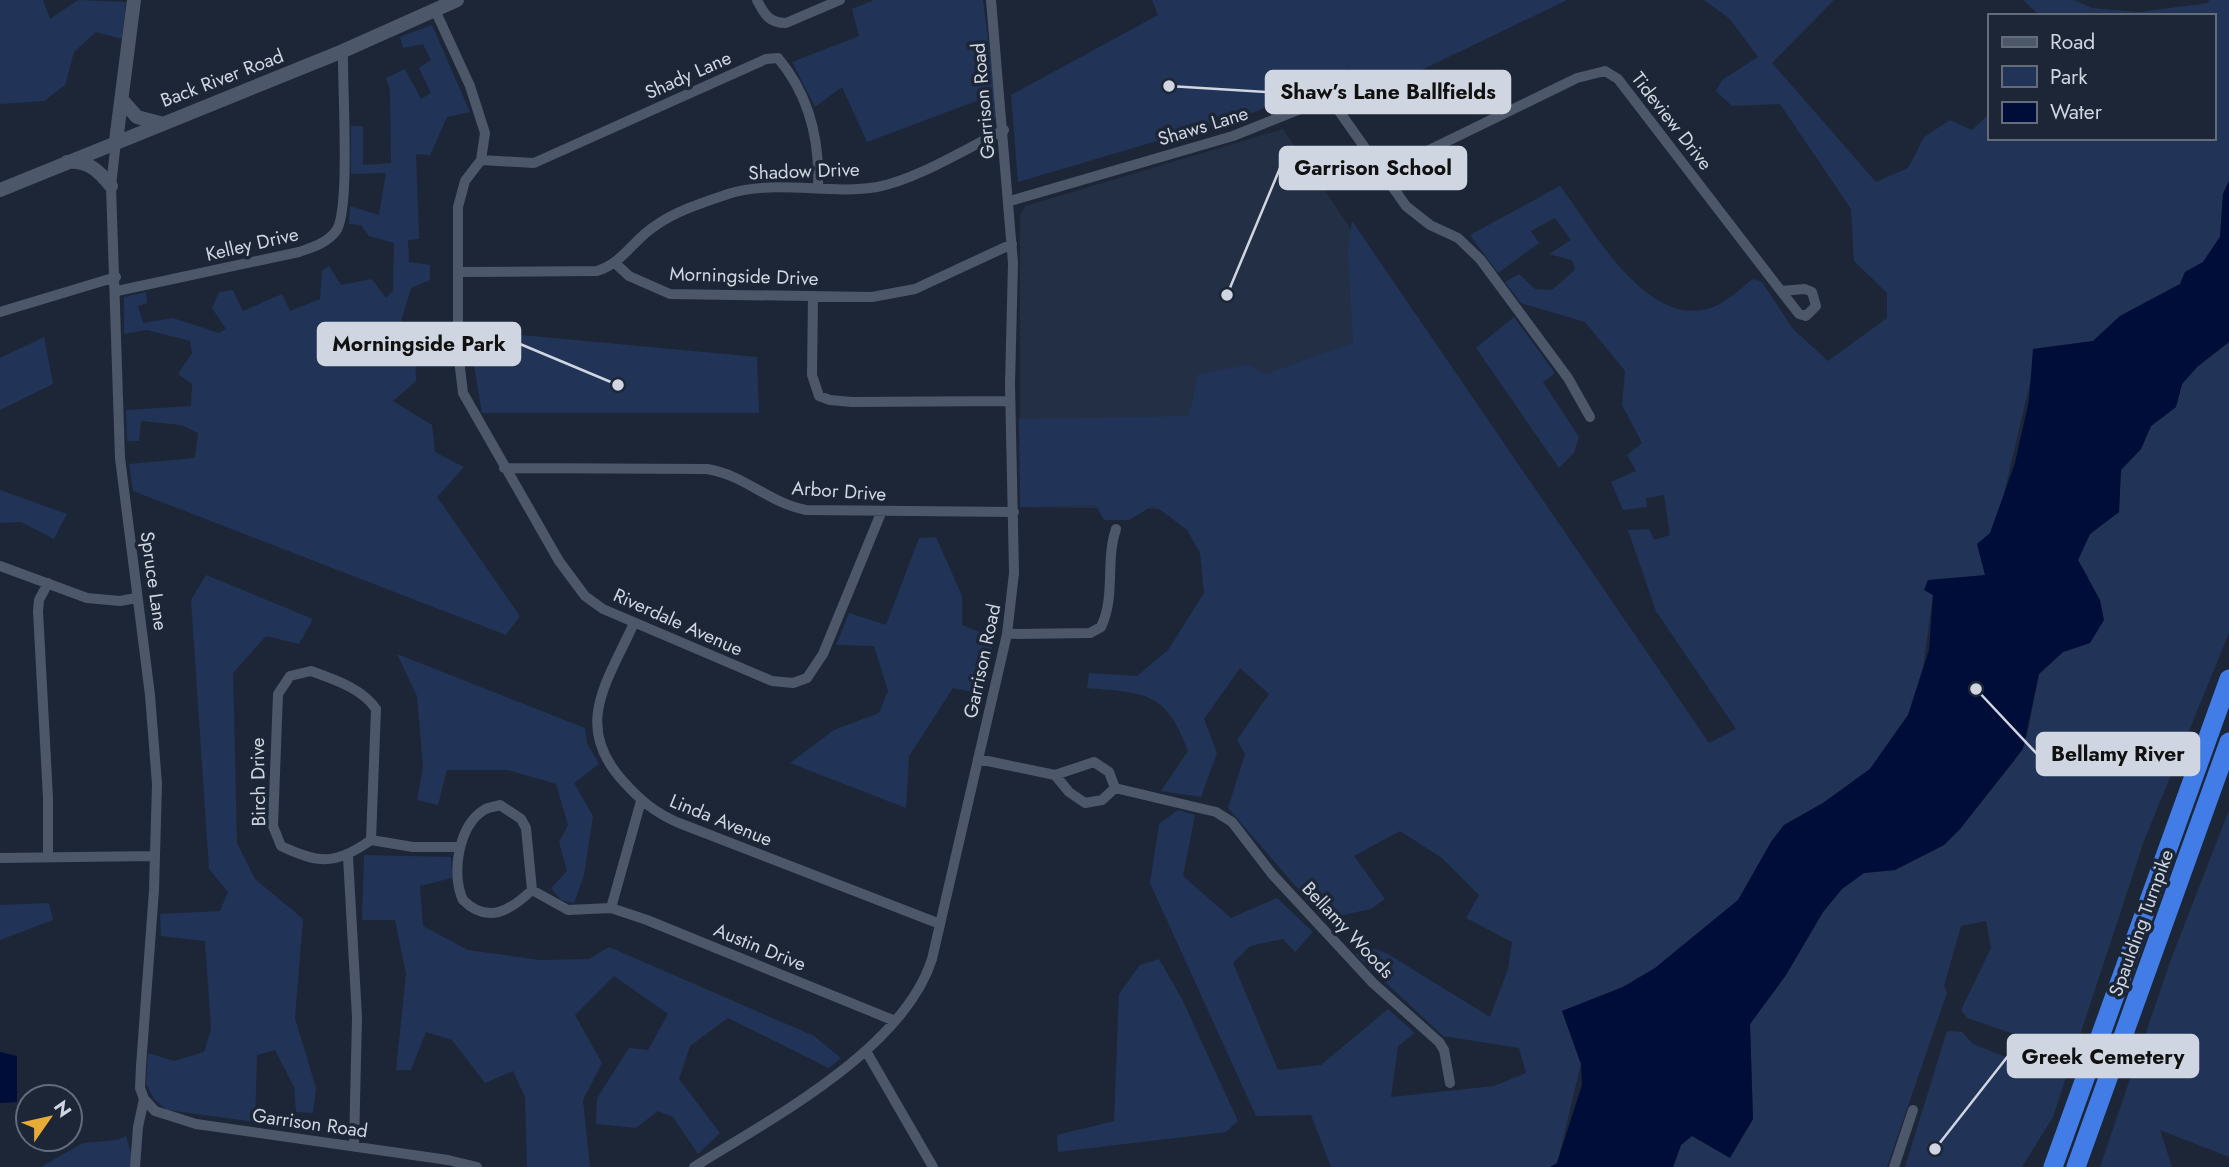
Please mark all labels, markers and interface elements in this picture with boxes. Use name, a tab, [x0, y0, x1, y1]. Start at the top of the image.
legend	[1988, 14, 2215, 140]
text: Road	[2050, 27, 2095, 57]
street label: Back River Road	[157, 42, 287, 114]
street label: Garrison Road	[964, 42, 1002, 160]
street label: Shady Lane	[641, 44, 736, 106]
text: Park	[2050, 62, 2088, 92]
street label: Tideview Drive	[1625, 66, 1719, 176]
callout: Shaw’s Lane Ballfields	[1266, 71, 1510, 113]
text: Shaw’s Lane Ballfields	[1280, 77, 1496, 107]
text: Water	[2050, 97, 2103, 127]
street label: Shaws Lane	[1155, 99, 1252, 153]
callout: Garrison School	[1280, 147, 1466, 189]
text: Garrison School	[1294, 153, 1452, 183]
street label: Shadow Drive	[748, 156, 860, 186]
street label: Kelley Drive	[203, 220, 301, 268]
street label: Morningside Drive	[669, 260, 819, 292]
callout: Morningside Park	[318, 323, 520, 365]
text: Morningside Park	[332, 329, 506, 359]
street label: Arbor Drive	[791, 474, 887, 508]
street label: Spruce Lane	[134, 530, 174, 632]
street label: Riverdale Avenue	[609, 581, 747, 663]
street label: Garrison Road	[957, 601, 1007, 721]
callout: Bellamy River	[2037, 733, 2199, 775]
street label: Birch Drive	[244, 737, 272, 827]
text: Bellamy River	[2051, 739, 2185, 769]
street label: Linda Avenue	[666, 787, 776, 853]
street label: Spaulding Turnpike	[2102, 846, 2180, 1000]
street label: Bellamy Woods	[1296, 876, 1400, 985]
street label: Austin Drive	[710, 916, 810, 978]
callout: Greek Cemetery	[2008, 1035, 2198, 1077]
text: Greek Cemetery	[2022, 1042, 2185, 1072]
north arrow	[14, 1083, 84, 1153]
text: N	[47, 1095, 78, 1123]
street label: Garrison Road	[250, 1102, 370, 1144]

